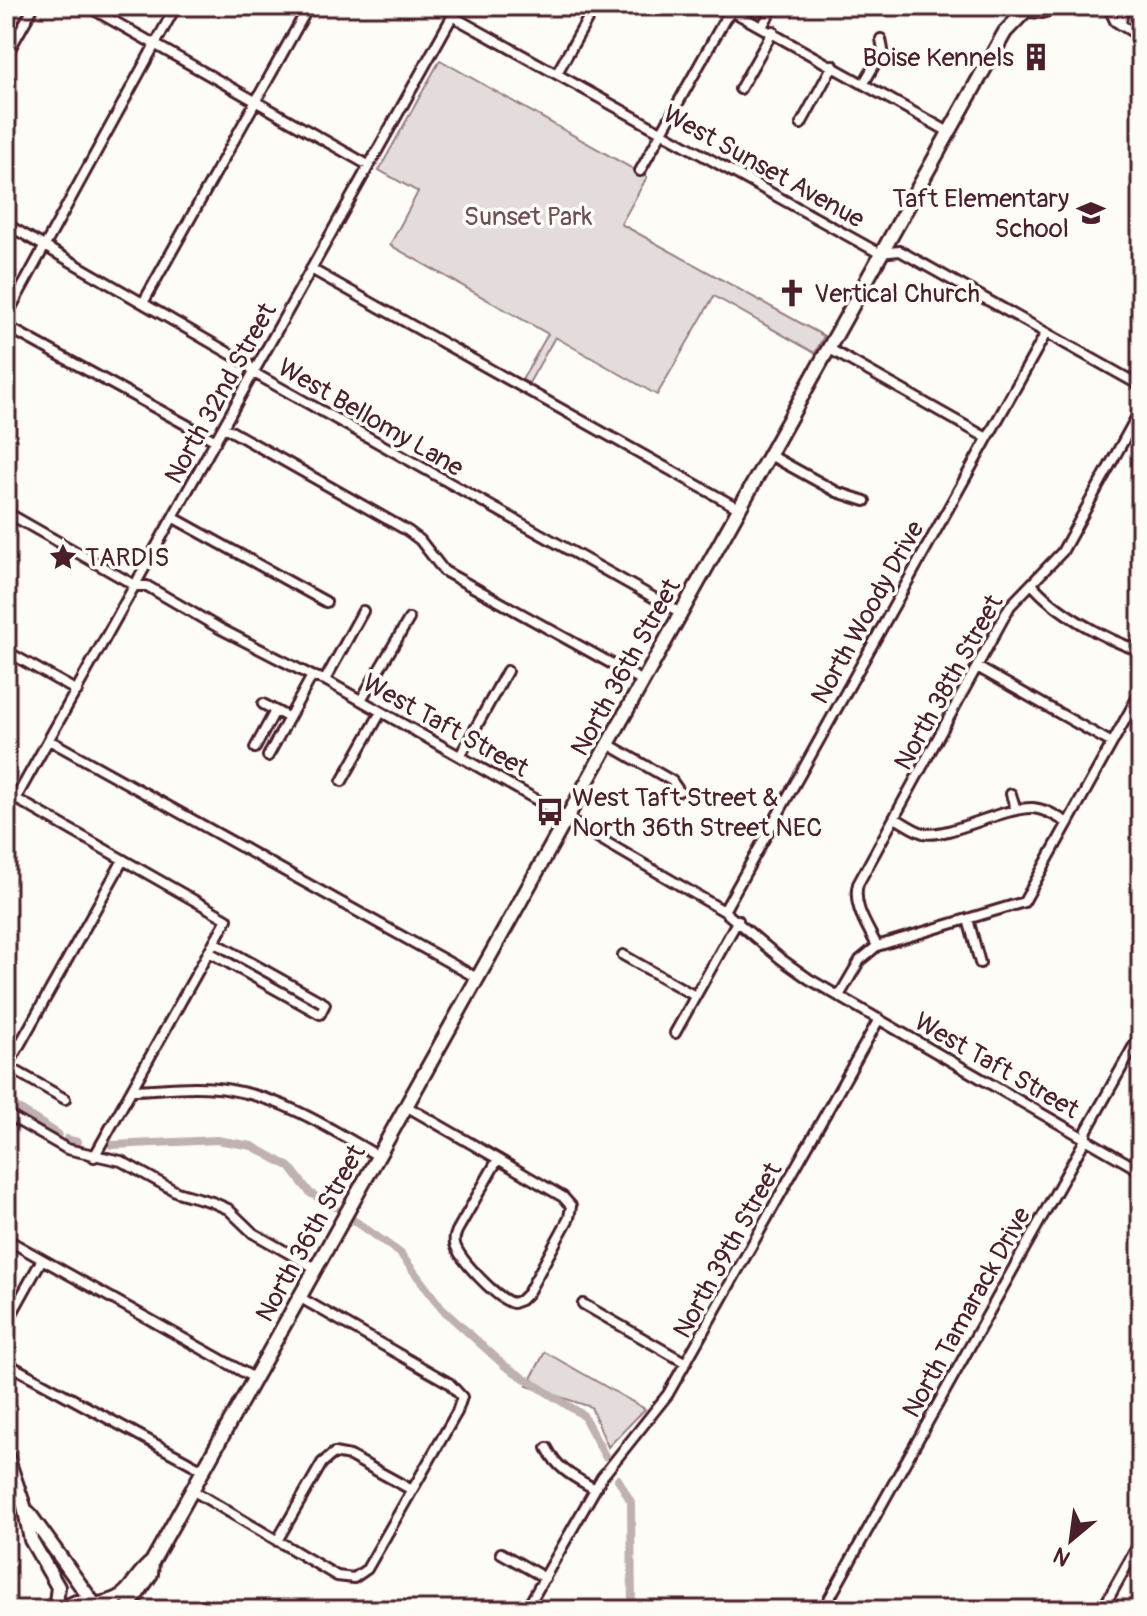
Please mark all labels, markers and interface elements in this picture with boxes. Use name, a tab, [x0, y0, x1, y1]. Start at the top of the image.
place label: Boise Kennels	[863, 42, 1014, 74]
building icon: Boise Kennels	[1021, 42, 1051, 72]
street label: West Sunset Avenue	[657, 98, 870, 236]
place label: Taft Elementary School	[892, 183, 1069, 245]
school or university icon: Taft Elementary School	[1076, 198, 1106, 228]
park label: Sunset Park	[464, 201, 592, 233]
church icon: Vertical Church	[777, 278, 807, 308]
place label: Vertical Church	[814, 278, 980, 310]
street label: North 32nd Street	[158, 297, 284, 489]
street label: West Bellomy Lane	[272, 352, 469, 484]
street label: North Woody Drive	[804, 515, 931, 710]
place icon: TARDIS	[48, 542, 78, 572]
place label: TARDIS	[85, 542, 169, 574]
street label: North 36th Street	[564, 573, 688, 762]
street label: North 38th Street	[887, 589, 1011, 776]
street label: West Taft Street	[357, 667, 535, 785]
place label: West Taft Street & North 36th Street NEC	[572, 782, 822, 844]
bus stop icon: West Taft Street & North 36th Street NEC	[535, 797, 565, 827]
street label: West Taft Street	[908, 1006, 1085, 1126]
street label: North 36th Street	[249, 1139, 373, 1328]
street label: North 39th Street	[666, 1157, 790, 1344]
street label: North Tamarack Drive	[896, 1201, 1038, 1423]
north arrow	[1031, 1500, 1111, 1580]
text: N	[1048, 1541, 1075, 1572]

